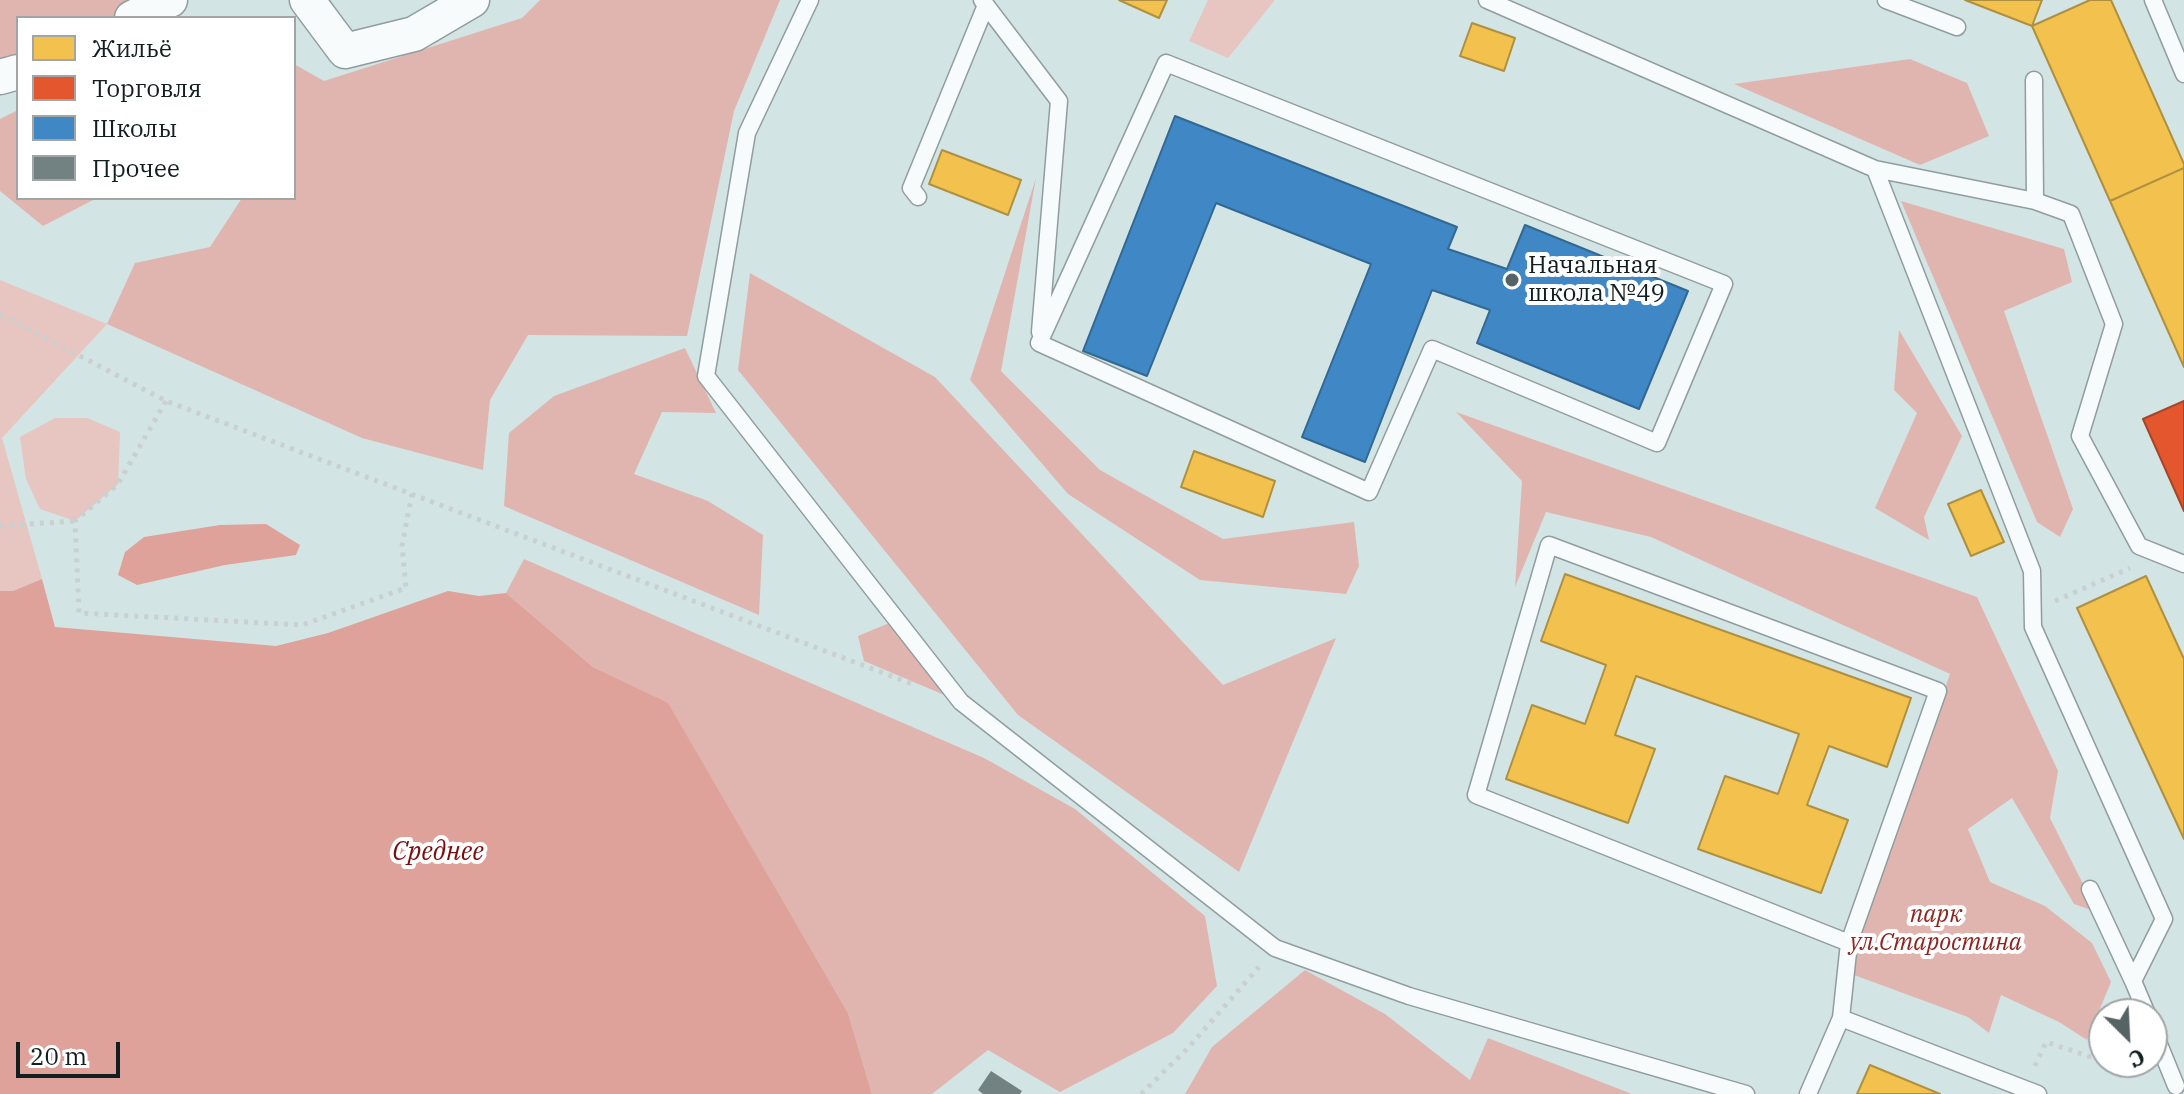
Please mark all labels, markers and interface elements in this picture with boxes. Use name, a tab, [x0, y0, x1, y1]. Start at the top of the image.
legend	[16, 16, 296, 200]
text: Жильё	[92, 32, 172, 64]
text: Торговля	[92, 72, 202, 104]
text: Школы	[92, 112, 177, 144]
text: Прочее	[92, 152, 180, 184]
place label: Начальная школа №49	[1528, 252, 1665, 308]
marker: Начальная школа №49	[1503, 271, 1521, 289]
water label: Среднее	[392, 836, 484, 868]
park label: парк ул.Старостина	[1850, 901, 2022, 957]
north arrow	[2088, 998, 2168, 1078]
scale bar	[20, 1026, 124, 1076]
text: 20 m	[30, 1040, 87, 1072]
text: С	[2125, 1042, 2150, 1075]

